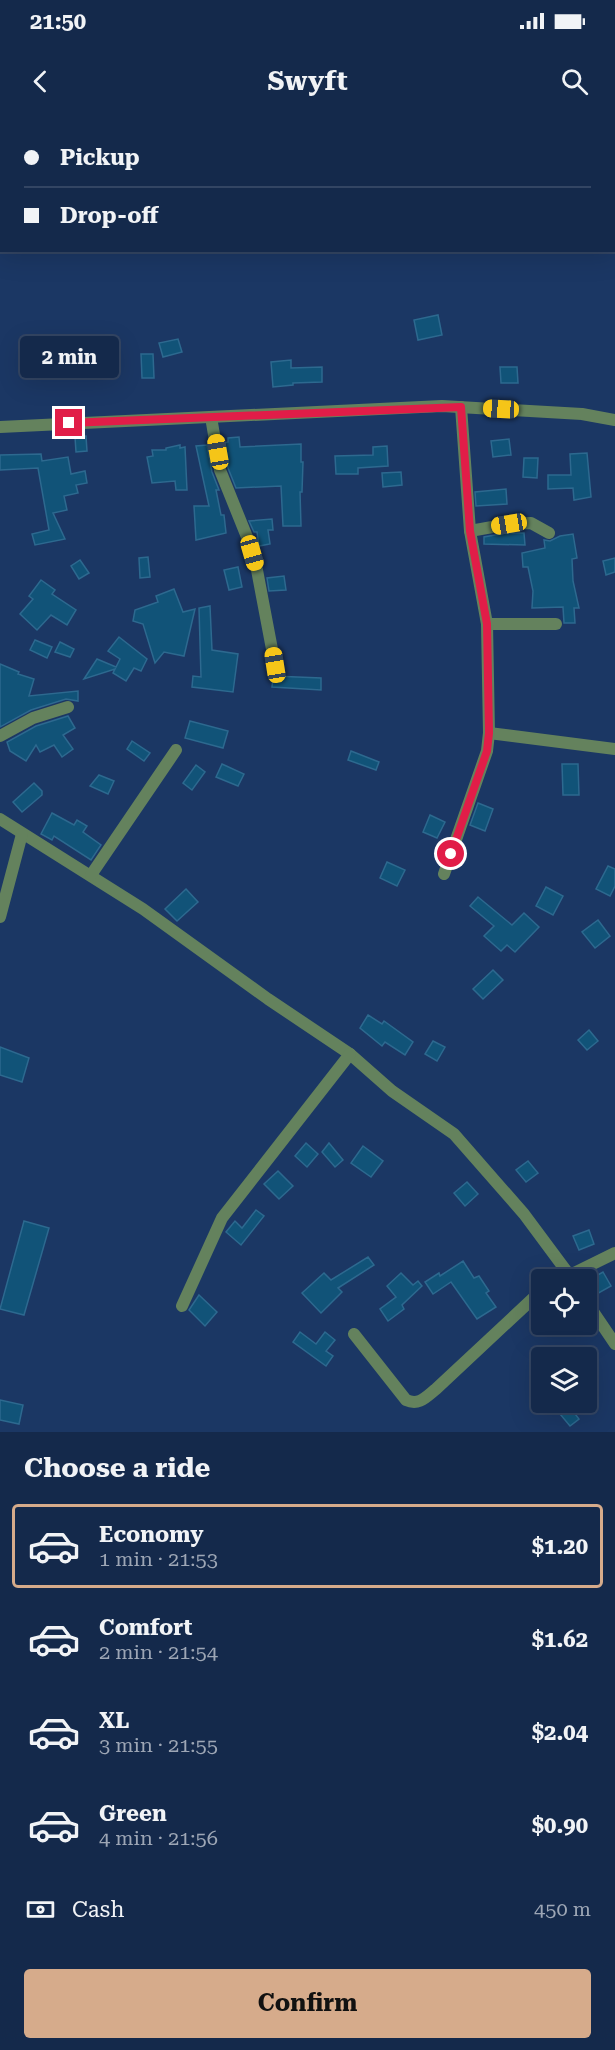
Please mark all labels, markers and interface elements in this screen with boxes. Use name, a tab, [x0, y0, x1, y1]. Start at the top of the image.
text: 21:50	[30, 9, 86, 34]
icon: back	[24, 65, 57, 98]
text: Swyft	[267, 65, 348, 97]
icon: search	[558, 65, 591, 98]
text: Pickup	[60, 145, 140, 170]
text: Drop-off	[60, 203, 158, 228]
callout: 2 min	[20, 336, 118, 378]
text: 2 min	[42, 345, 97, 369]
car	[483, 399, 519, 419]
route end	[55, 409, 82, 436]
car	[206, 433, 230, 471]
car	[490, 512, 528, 536]
car	[238, 533, 266, 573]
car	[263, 646, 287, 684]
route start	[437, 840, 464, 867]
map controls	[531, 1269, 597, 1413]
button: locate	[531, 1269, 597, 1335]
button: layers	[531, 1347, 597, 1413]
text: Choose a ride	[24, 1452, 210, 1484]
icon: car	[27, 1519, 81, 1573]
text: Economy	[99, 1522, 203, 1547]
text: $1.20	[532, 1534, 588, 1559]
text: 1 min · 21:53	[99, 1547, 218, 1571]
icon: car	[27, 1612, 81, 1666]
text: Comfort	[99, 1615, 192, 1640]
text: $1.62	[532, 1627, 588, 1652]
text: 2 min · 21:54	[99, 1640, 218, 1664]
icon: car	[27, 1705, 81, 1759]
text: XL	[99, 1708, 129, 1733]
text: $2.04	[532, 1720, 588, 1745]
text: 3 min · 21:55	[99, 1733, 218, 1757]
icon: car	[27, 1798, 81, 1852]
text: Green	[99, 1801, 167, 1826]
text: $0.90	[532, 1813, 588, 1838]
text: 4 min · 21:56	[99, 1826, 218, 1850]
icon: cash	[24, 1893, 57, 1926]
text: Cash	[72, 1897, 124, 1922]
text: 450 m	[534, 1897, 591, 1921]
button: Confirm	[24, 1969, 591, 2038]

